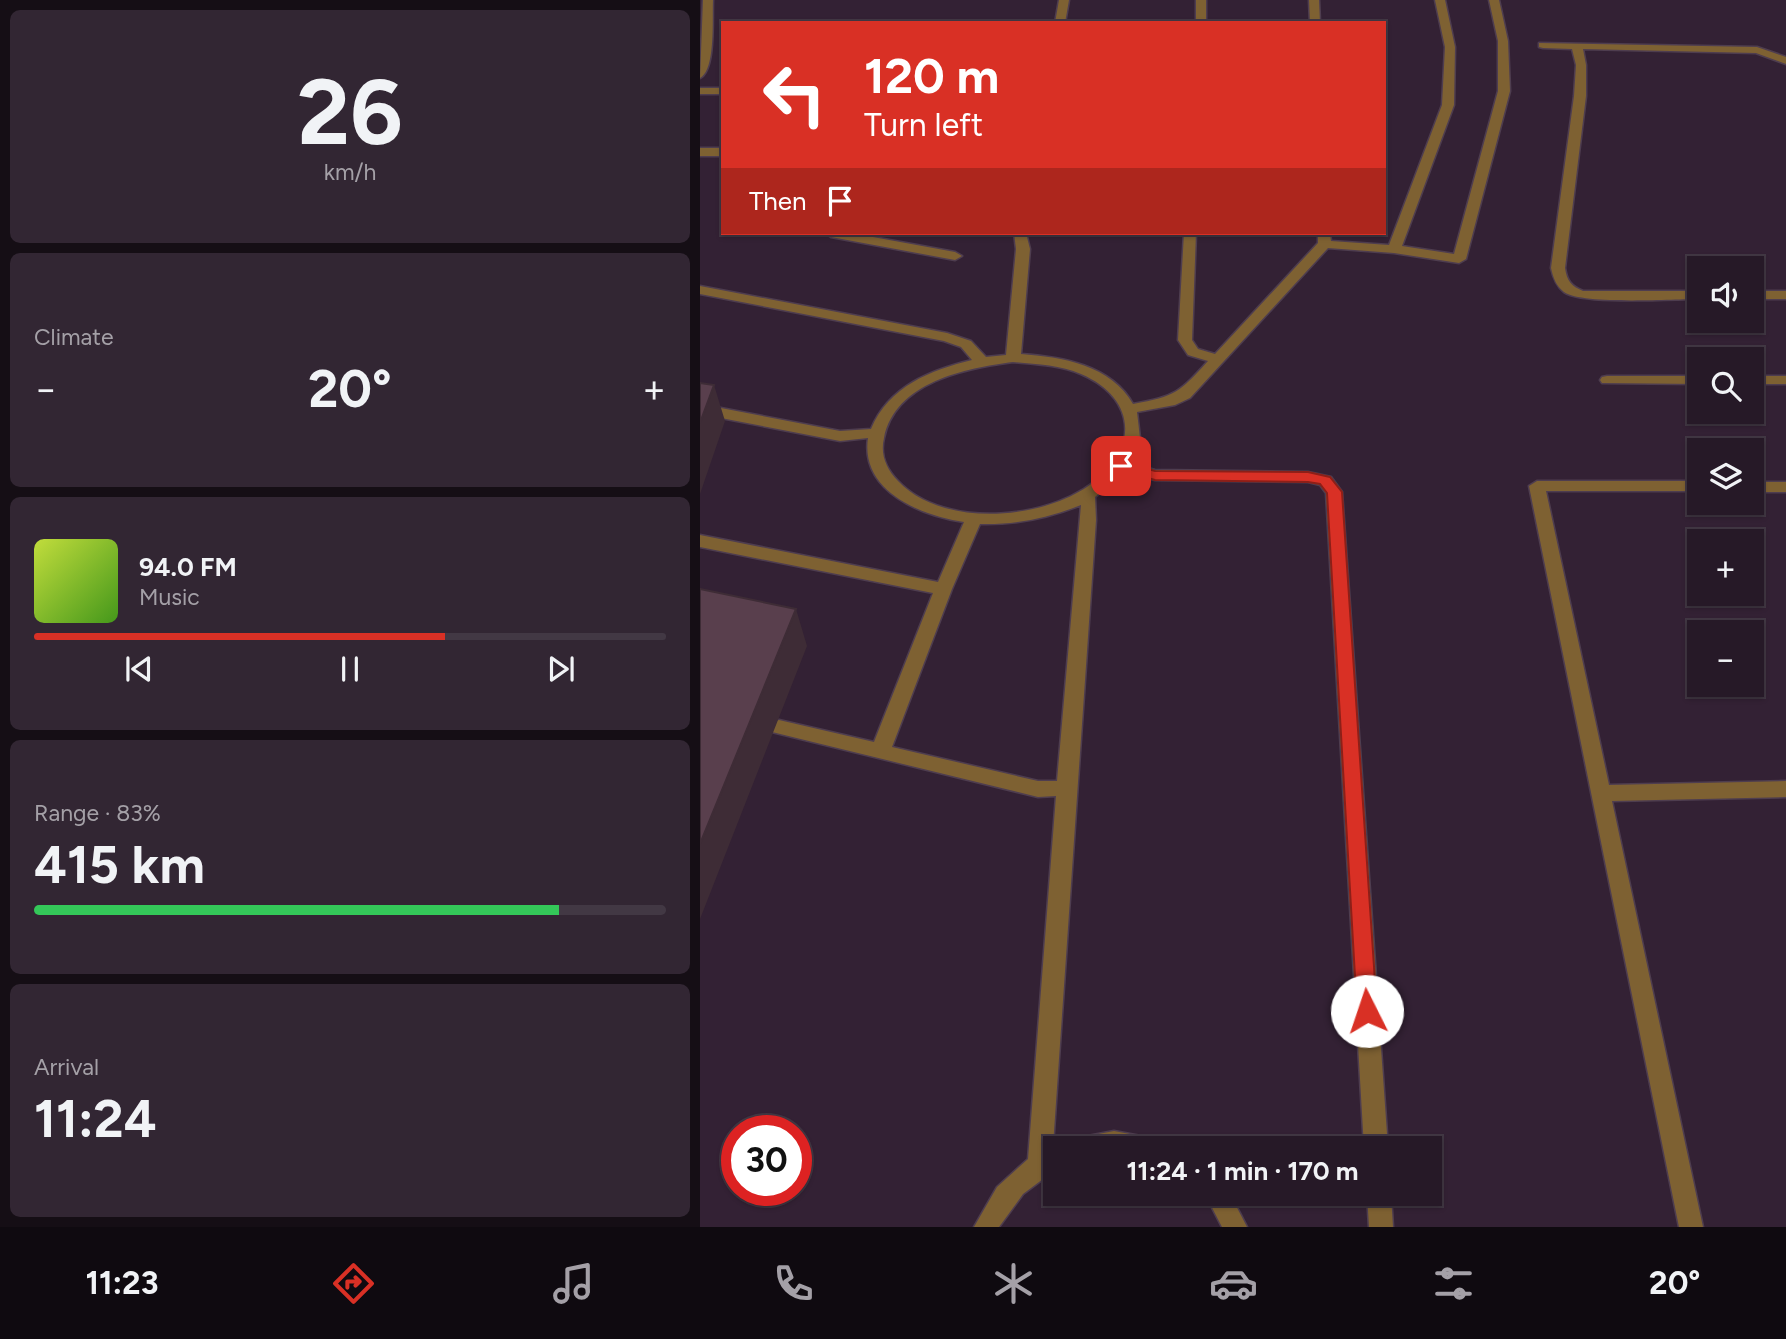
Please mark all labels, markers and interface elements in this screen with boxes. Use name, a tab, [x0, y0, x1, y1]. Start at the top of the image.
text: 120 m	[864, 46, 999, 105]
icon: left	[749, 49, 840, 140]
text: 26	[297, 58, 403, 167]
text: Turn left	[864, 106, 983, 144]
text: km/h	[324, 158, 376, 186]
icon: arrive	[821, 182, 859, 220]
text: Then	[749, 185, 807, 217]
map controls	[1687, 256, 1764, 697]
button: sound	[1687, 256, 1764, 333]
text: Climate	[34, 323, 113, 351]
button: search	[1687, 347, 1764, 424]
text: 20°	[308, 358, 392, 420]
text: −	[34, 366, 58, 412]
text: +	[642, 366, 666, 412]
pin	[1091, 436, 1151, 496]
button: layers	[1687, 438, 1764, 515]
icon: arrive	[1102, 447, 1140, 485]
button: +	[1687, 529, 1764, 606]
text: 94.0 FM	[139, 551, 237, 583]
text: Music	[139, 583, 200, 611]
button: −	[1687, 620, 1764, 697]
icon: previous	[120, 650, 158, 688]
icon: pause	[331, 650, 369, 688]
icon: next	[542, 650, 580, 688]
text: Range · 83%	[34, 799, 161, 827]
text: 415 km	[34, 834, 205, 896]
position arrow	[1330, 974, 1404, 1048]
text: Arrival	[34, 1053, 99, 1081]
text: 11:24	[34, 1088, 157, 1150]
speed limit sign: 30	[721, 1115, 812, 1206]
text: 11:24 · 1 min · 170 m	[1126, 1155, 1359, 1187]
icon: directions	[329, 1259, 378, 1308]
icon: music	[549, 1259, 598, 1308]
icon: phone	[769, 1259, 818, 1308]
icon: climate	[989, 1259, 1038, 1308]
icon: car	[1209, 1259, 1258, 1308]
icon: filters	[1429, 1259, 1478, 1308]
text: 11:23	[85, 1264, 158, 1302]
text: 20°	[1649, 1264, 1700, 1302]

